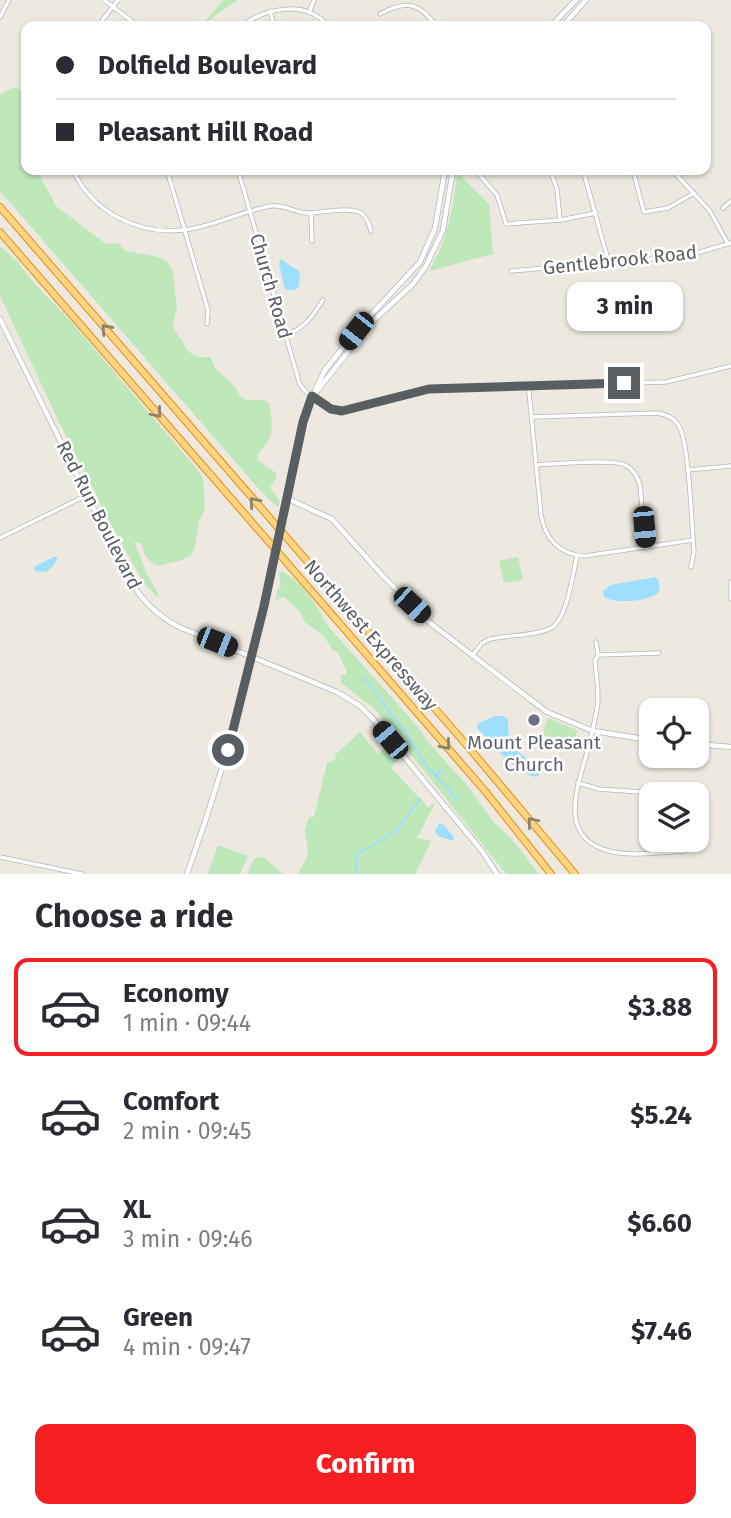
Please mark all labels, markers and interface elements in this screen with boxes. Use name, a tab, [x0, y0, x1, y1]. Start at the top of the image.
text: Dolfield Boulevard	[98, 50, 317, 81]
text: Pleasant Hill Road	[98, 117, 313, 148]
street label: Church Road	[245, 231, 297, 341]
street label: Gentlebrook Road	[542, 240, 698, 280]
callout: 3 min	[566, 282, 682, 330]
text: 3 min	[597, 292, 653, 320]
car	[335, 308, 378, 354]
one-way arrow	[101, 325, 114, 338]
route end	[608, 367, 640, 399]
one-way arrow	[149, 405, 161, 418]
street label: Red Run Boulevard	[52, 437, 146, 593]
one-way arrow	[250, 497, 262, 510]
car	[632, 505, 657, 549]
street label: Northwest Expressway	[299, 555, 443, 716]
car	[390, 583, 435, 627]
car	[194, 624, 241, 660]
map controls	[639, 698, 709, 852]
button: locate	[639, 698, 709, 768]
marker: Mount Pleasant Church	[526, 712, 542, 728]
car	[369, 717, 412, 763]
place label: Mount Pleasant Church	[467, 731, 601, 776]
route start	[212, 734, 244, 766]
one-way arrow	[438, 737, 450, 750]
button: layers	[639, 782, 709, 852]
one-way arrow	[528, 817, 540, 830]
text: Choose a ride	[35, 897, 233, 935]
icon: car	[39, 976, 102, 1039]
text: Economy	[123, 978, 229, 1009]
text: $3.88	[628, 992, 692, 1023]
text: 1 min · 09:44	[123, 1009, 251, 1037]
icon: car	[39, 1084, 102, 1147]
text: Comfort	[123, 1086, 219, 1117]
text: $5.24	[630, 1100, 692, 1131]
text: 2 min · 09:45	[123, 1117, 251, 1145]
icon: car	[39, 1192, 102, 1255]
text: XL	[123, 1194, 151, 1225]
text: $6.60	[627, 1208, 692, 1239]
text: 3 min · 09:46	[123, 1225, 253, 1253]
icon: car	[39, 1300, 102, 1363]
text: Green	[123, 1302, 193, 1333]
text: $7.46	[631, 1316, 692, 1347]
text: 4 min · 09:47	[123, 1333, 251, 1361]
button: Confirm	[35, 1424, 696, 1504]

